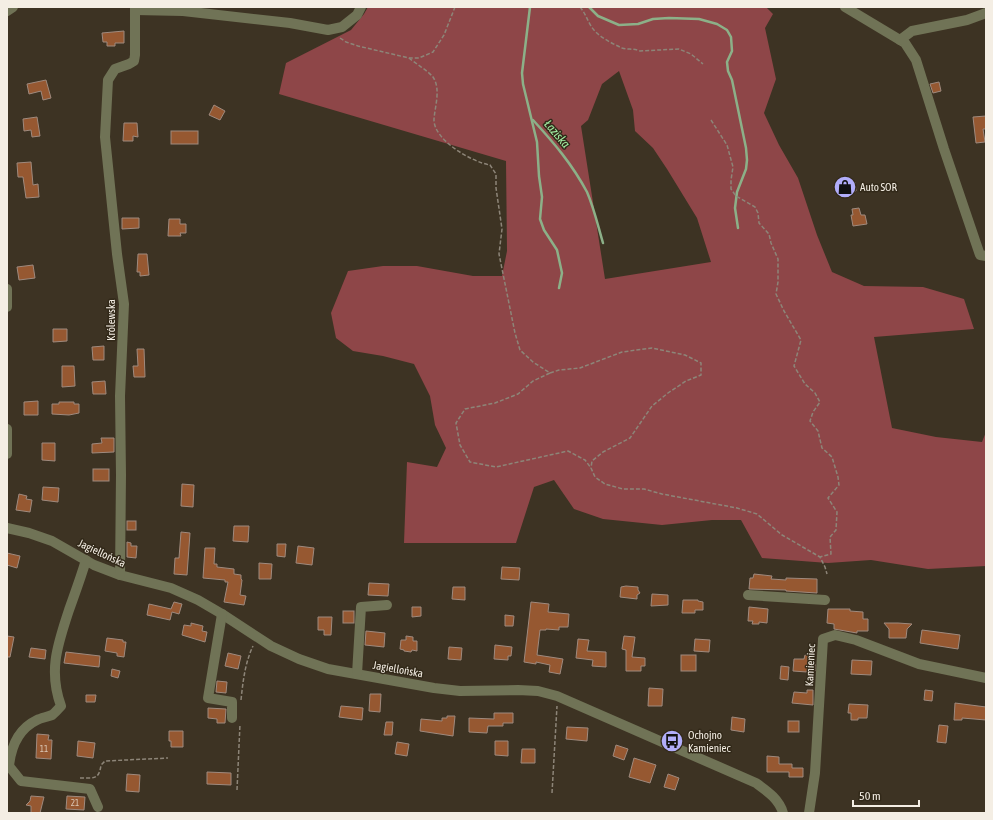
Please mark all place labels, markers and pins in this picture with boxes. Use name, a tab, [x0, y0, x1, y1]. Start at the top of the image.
shop icon: Auto SOR	[832, 174, 858, 200]
place label: Auto SOR	[860, 181, 897, 193]
bus stop icon: Ochojno Kamieniec	[659, 728, 685, 754]
place label: Ochojno Kamieniec	[688, 729, 732, 754]

